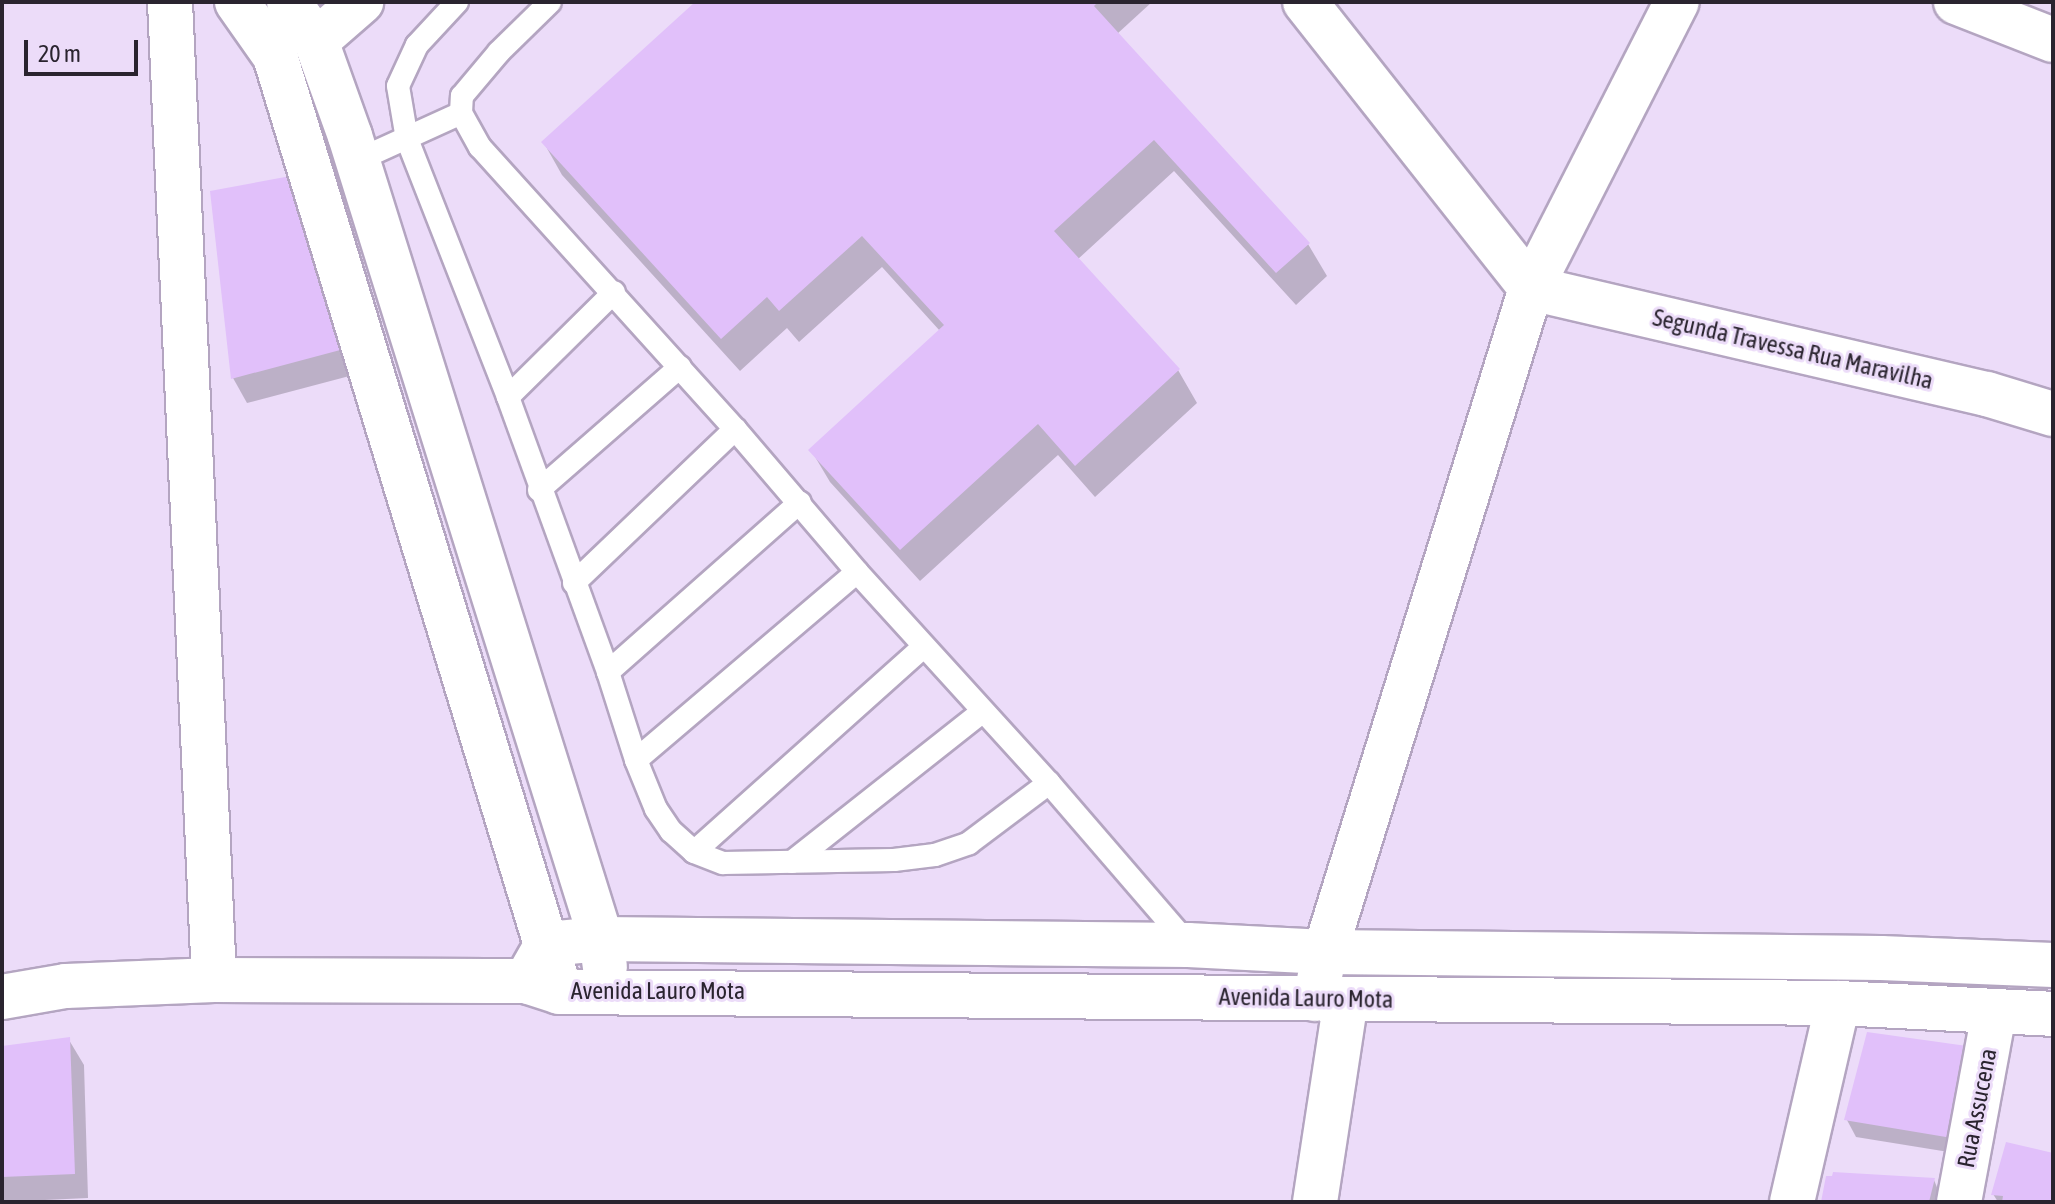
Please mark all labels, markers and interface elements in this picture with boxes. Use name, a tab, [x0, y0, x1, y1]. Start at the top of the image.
scale bar	[28, 24, 142, 74]
text: 20 m	[38, 40, 81, 67]
street label: Segunda Travessa Rua Maravilha	[1650, 303, 1936, 395]
street label: Avenida Lauro Mota	[571, 977, 745, 1005]
street label: Avenida Lauro Mota	[1219, 982, 1393, 1014]
street label: Rua Assucena	[1951, 1046, 2003, 1170]

